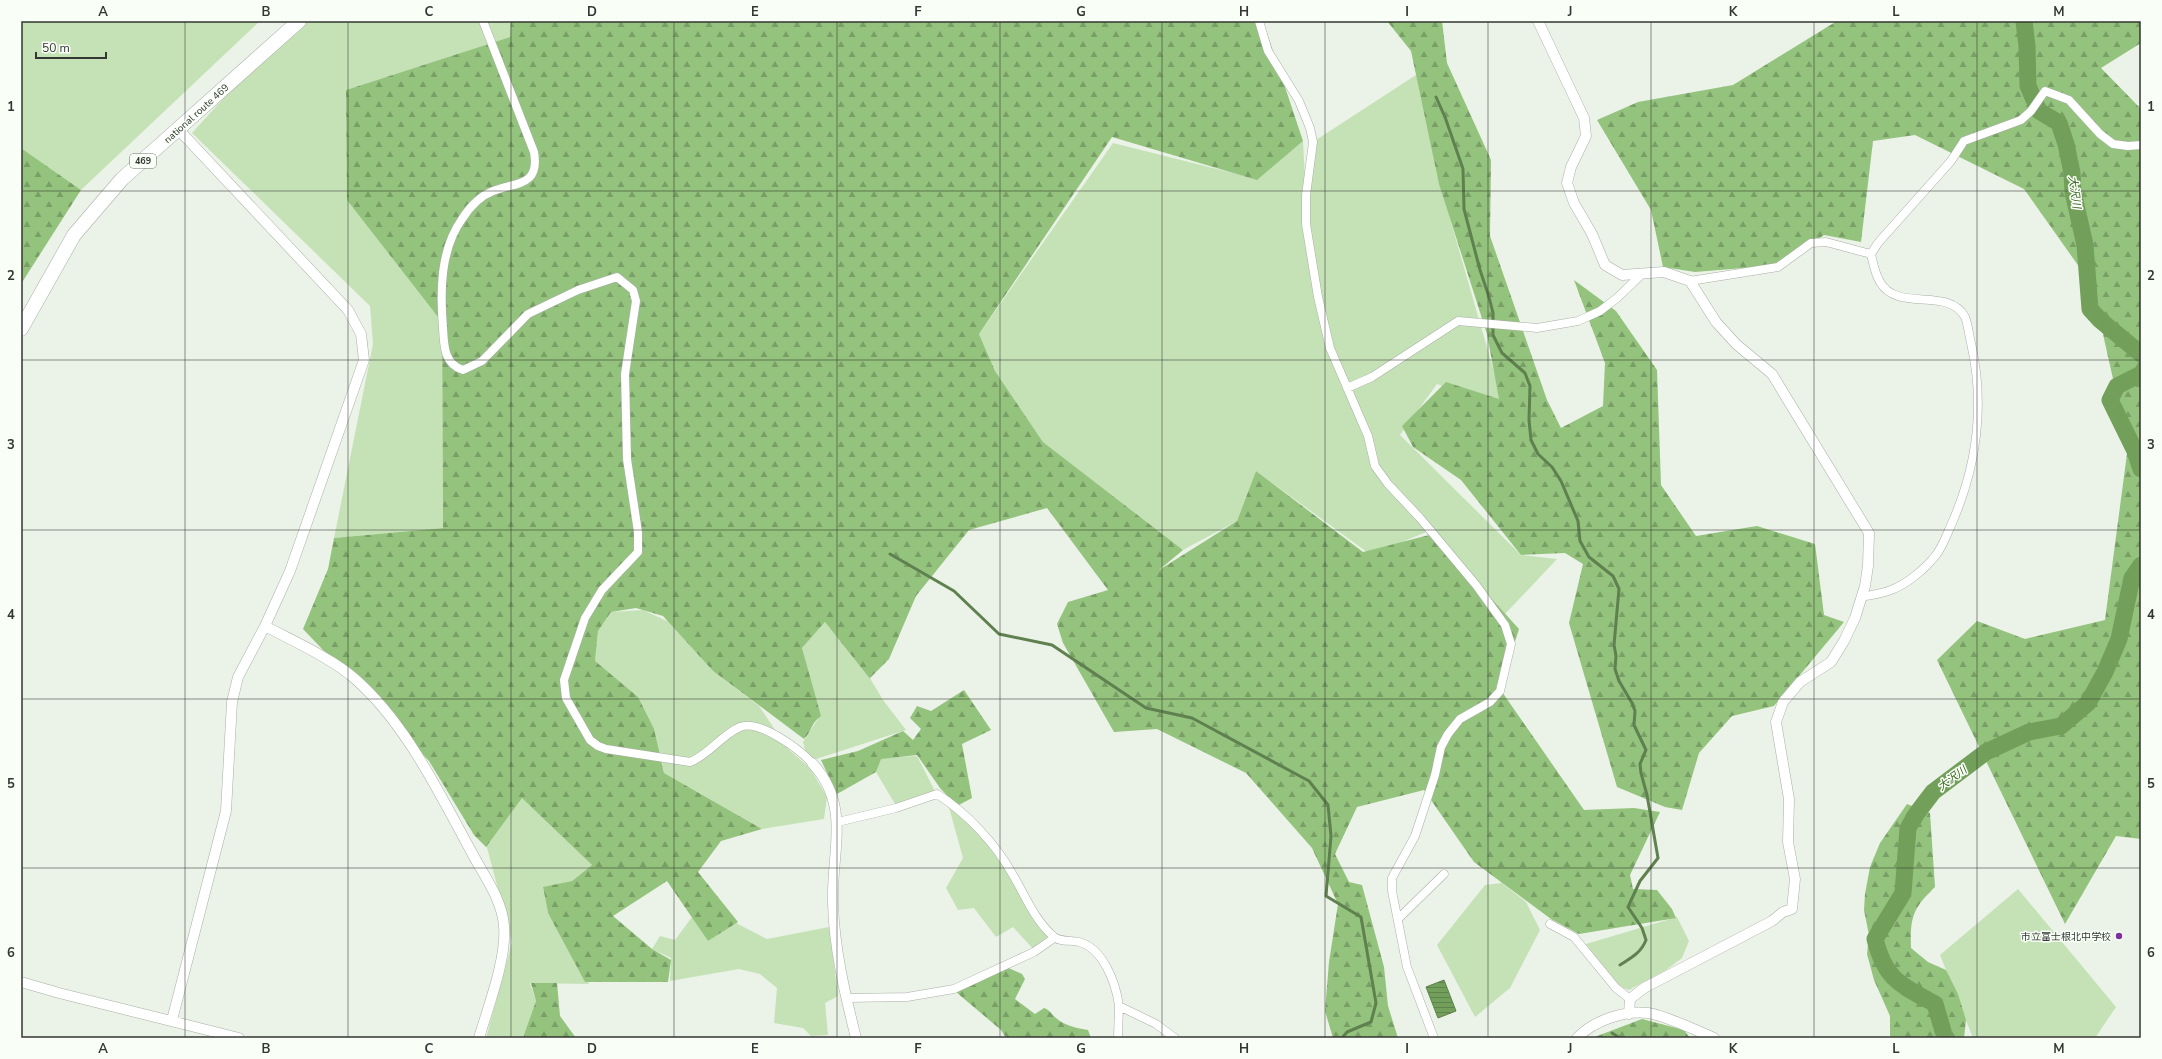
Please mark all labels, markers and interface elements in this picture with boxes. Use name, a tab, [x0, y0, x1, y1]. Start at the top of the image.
text: A	[98, 3, 108, 21]
text: B	[262, 3, 271, 21]
text: C	[425, 3, 434, 21]
text: D	[587, 3, 597, 21]
text: E	[751, 3, 759, 21]
text: F	[914, 3, 922, 21]
text: G	[1076, 3, 1086, 21]
text: H	[1239, 3, 1249, 21]
text: I	[1405, 3, 1409, 21]
text: J	[1567, 3, 1572, 21]
text: K	[1729, 3, 1738, 21]
text: L	[1892, 3, 1900, 21]
text: M	[2053, 3, 2065, 21]
scale bar	[36, 34, 106, 60]
text: 50 m	[42, 40, 70, 56]
street label: national route 469	[161, 81, 232, 147]
text: 1	[7, 98, 15, 116]
text: 1	[2147, 98, 2155, 116]
road number: 469	[130, 154, 156, 168]
water label: 大沢川	[2065, 175, 2084, 210]
text: 2	[7, 267, 15, 285]
text: 2	[2147, 267, 2155, 285]
text: 3	[7, 436, 15, 454]
text: 3	[2147, 436, 2155, 454]
text: 4	[7, 606, 15, 624]
text: 4	[2147, 606, 2155, 624]
water label: 大沢川	[1935, 762, 1971, 794]
text: 5	[7, 775, 15, 793]
text: 5	[2147, 775, 2155, 793]
place label: 市立富士根北中学校	[2021, 930, 2111, 944]
marker: 市立富士根北中学校	[2114, 931, 2124, 941]
text: 6	[7, 944, 15, 962]
text: 6	[2147, 944, 2155, 962]
text: A	[98, 1040, 108, 1058]
text: B	[262, 1040, 271, 1058]
text: C	[425, 1040, 434, 1058]
text: D	[587, 1040, 597, 1058]
text: E	[751, 1040, 759, 1058]
text: F	[914, 1040, 922, 1058]
text: G	[1076, 1040, 1086, 1058]
text: H	[1239, 1040, 1249, 1058]
text: I	[1405, 1040, 1409, 1058]
text: J	[1567, 1040, 1572, 1058]
text: K	[1729, 1040, 1738, 1058]
text: L	[1892, 1040, 1900, 1058]
text: M	[2053, 1040, 2065, 1058]

